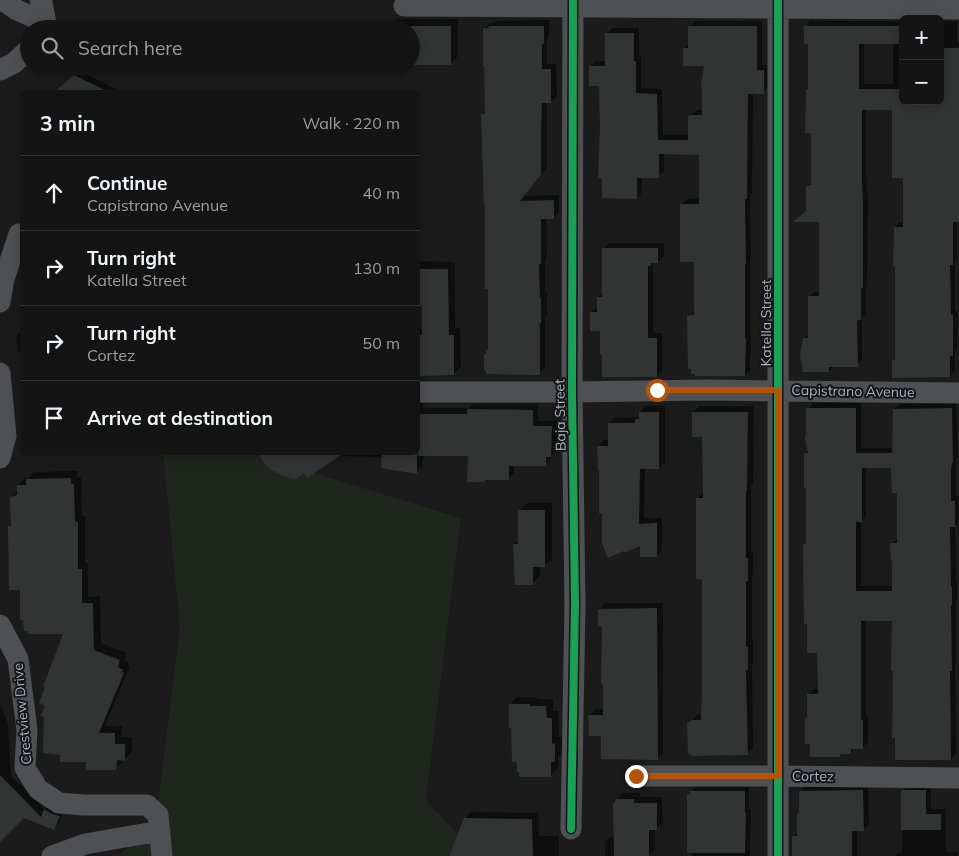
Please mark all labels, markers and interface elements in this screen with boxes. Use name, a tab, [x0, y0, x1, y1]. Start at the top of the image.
map controls	[899, 15, 944, 105]
button: +	[899, 15, 944, 60]
search box	[20, 20, 420, 75]
icon: search	[38, 34, 66, 62]
text: Search here	[78, 36, 182, 60]
button: −	[899, 60, 944, 105]
text: 3 min	[40, 110, 95, 136]
text: Walk · 220 m	[302, 113, 400, 133]
text: Continue	[87, 171, 167, 195]
icon: ahead	[40, 179, 68, 207]
text: 40 m	[363, 183, 400, 203]
text: Capistrano Avenue	[87, 195, 228, 215]
text: Turn right	[87, 246, 176, 270]
icon: right	[40, 254, 68, 282]
text: 130 m	[353, 258, 400, 278]
text: Katella Street	[87, 270, 187, 290]
street label: Katella Street	[757, 279, 775, 367]
text: Turn right	[87, 321, 176, 345]
icon: right	[40, 329, 68, 357]
text: 50 m	[363, 333, 400, 353]
text: Cortez	[87, 345, 135, 365]
street label: Baja Street	[550, 379, 570, 451]
route start	[646, 379, 669, 402]
street label: Capistrano Avenue	[791, 381, 915, 401]
icon: arrive	[40, 404, 68, 432]
text: Arrive at destination	[87, 406, 273, 430]
street label: Crestview Drive	[9, 662, 35, 766]
route end	[625, 765, 648, 788]
street label: Cortez	[792, 767, 834, 785]

